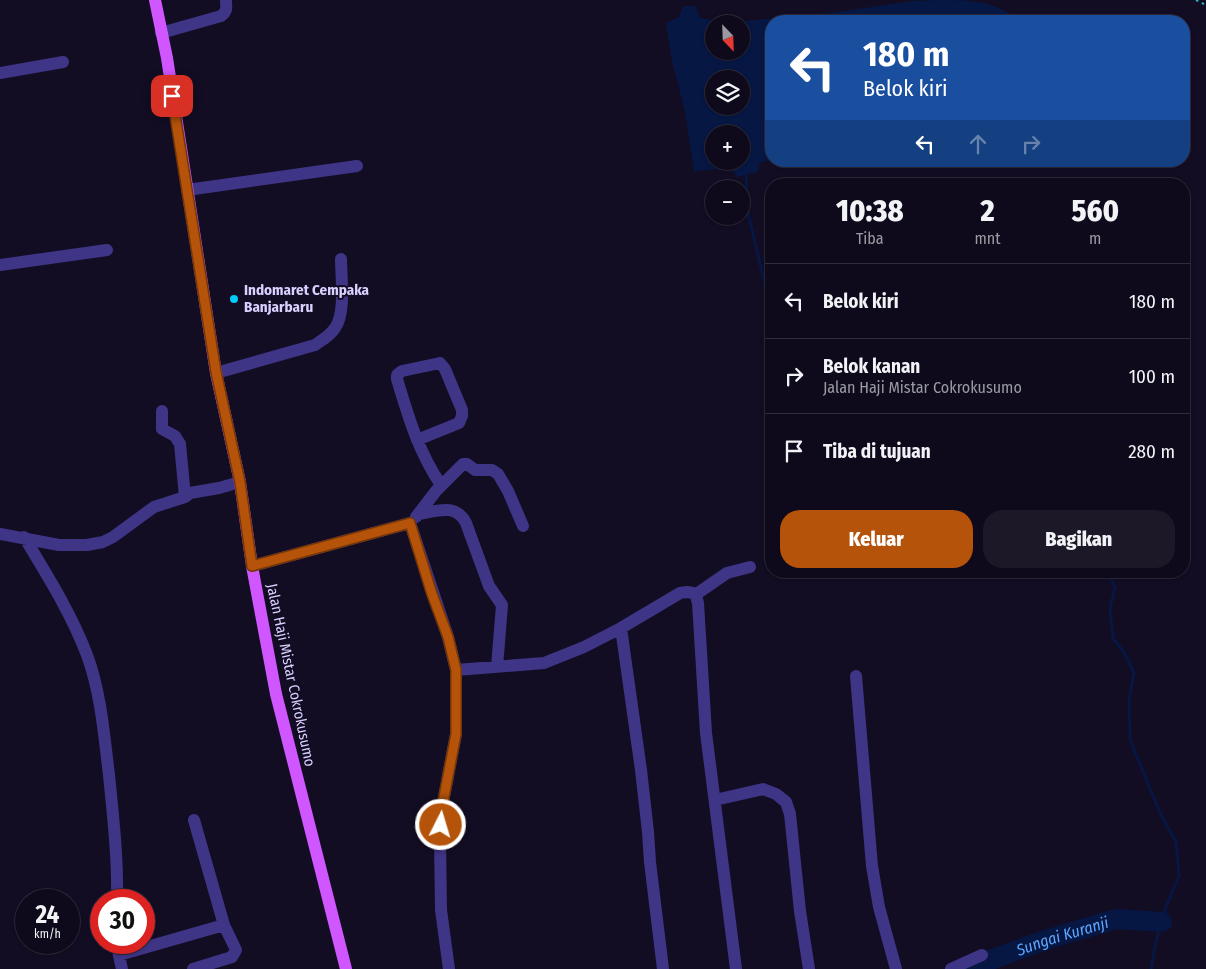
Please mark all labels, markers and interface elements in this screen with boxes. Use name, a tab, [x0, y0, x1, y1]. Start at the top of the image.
north arrow	[705, 15, 750, 60]
map controls	[705, 15, 750, 225]
text: 180 m	[863, 33, 949, 75]
icon: left	[780, 35, 845, 100]
button: layers	[705, 70, 750, 115]
pin	[151, 75, 193, 117]
text: Belok kiri	[863, 75, 948, 102]
icon: arrive	[158, 82, 186, 110]
button: +	[705, 125, 750, 170]
icon: left	[911, 130, 939, 158]
icon: ahead	[964, 130, 992, 158]
icon: right	[1017, 130, 1045, 158]
button: −	[705, 180, 750, 225]
text: 10:38	[836, 193, 904, 229]
text: 2	[980, 193, 995, 229]
text: 560	[1071, 193, 1119, 229]
text: Tiba	[856, 229, 884, 248]
text: mnt	[975, 229, 1000, 248]
text: m	[1089, 229, 1101, 248]
place label: Indomaret Cempaka Banjarbaru	[244, 281, 370, 316]
icon: left	[780, 287, 808, 315]
text: Belok kiri	[823, 290, 899, 313]
text: 180 m	[1129, 290, 1175, 313]
marker: Indomaret Cempaka Banjarbaru	[228, 293, 240, 305]
text: Belok kanan	[823, 355, 920, 378]
icon: right	[780, 362, 808, 390]
text: 100 m	[1129, 365, 1175, 388]
text: Jalan Haji Mistar Cokrokusumo	[823, 378, 1022, 397]
icon: arrive	[780, 437, 808, 465]
text: Tiba di tujuan	[823, 440, 931, 463]
text: 280 m	[1128, 440, 1175, 463]
button: Keluar	[780, 510, 973, 568]
button: Bagikan	[983, 510, 1175, 568]
street label: Jalan Haji Mistar Cokrokusumo	[263, 582, 319, 768]
position arrow	[414, 798, 466, 850]
speed limit sign: 30	[90, 889, 155, 954]
text: 24	[36, 900, 59, 930]
water label: Sungai Kuranji	[1013, 913, 1111, 960]
text: km/h	[34, 927, 61, 941]

